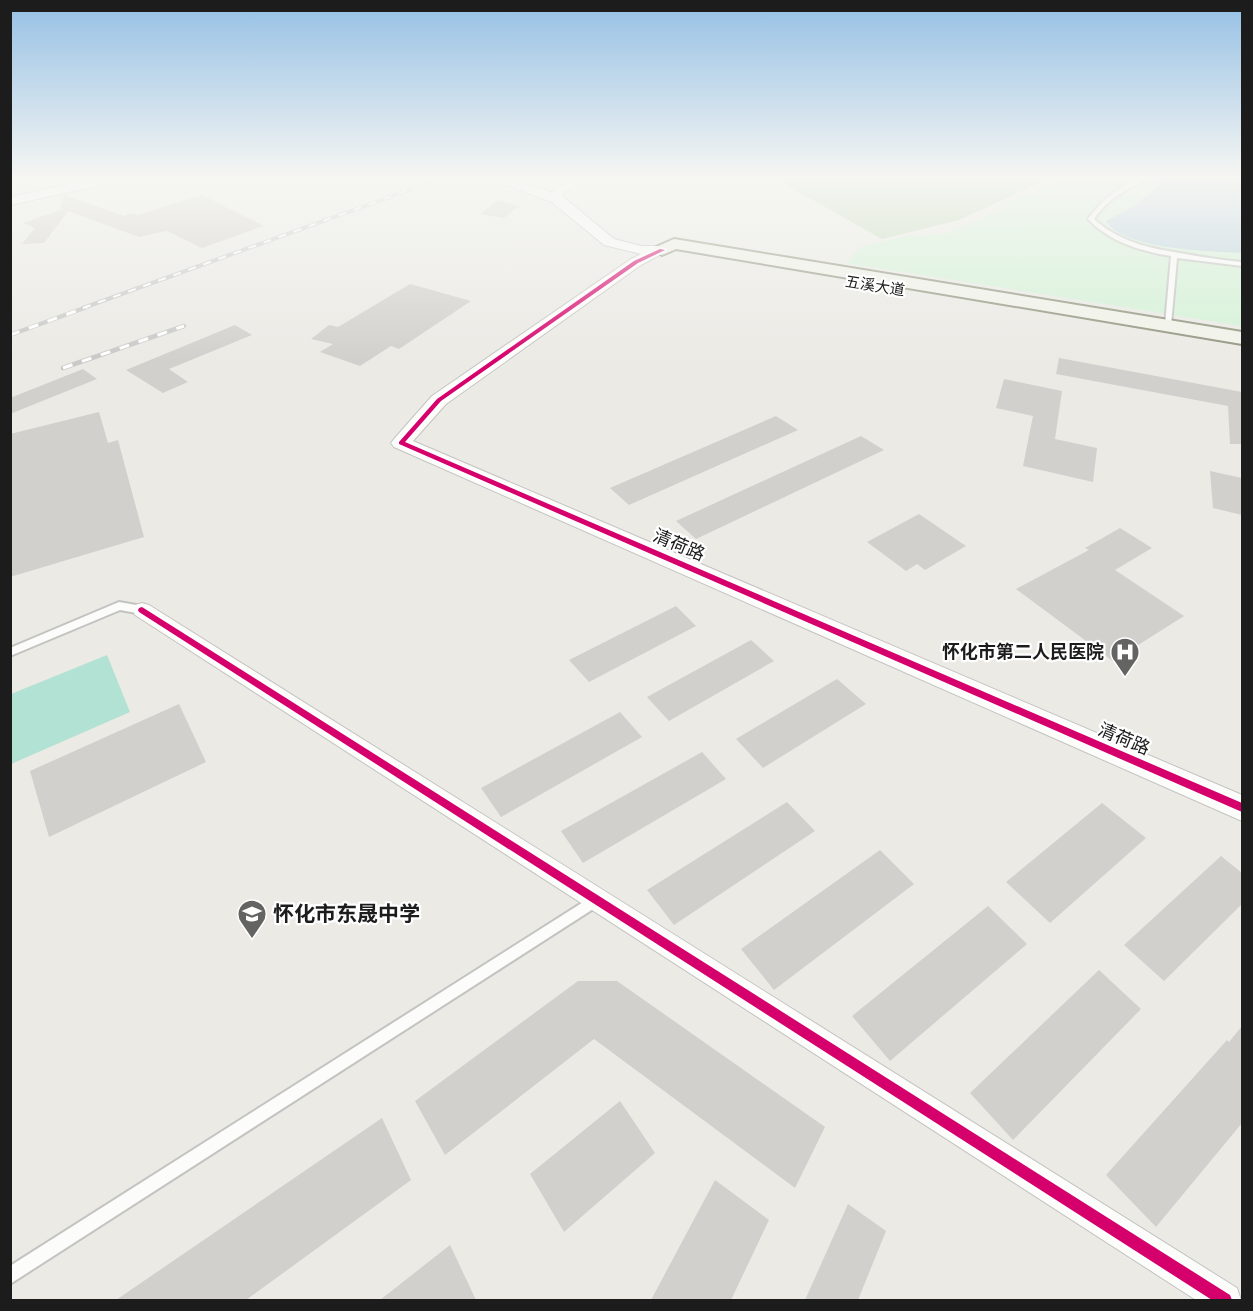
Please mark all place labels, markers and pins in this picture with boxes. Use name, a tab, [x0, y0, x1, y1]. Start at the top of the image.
hospital icon: 怀化市第二人民医院	[1109, 636, 1141, 678]
place label: 怀化市第二人民医院	[942, 639, 1104, 665]
school or university icon: 怀化市东晟中学	[236, 898, 268, 940]
place label: 怀化市东晟中学	[273, 899, 420, 929]

